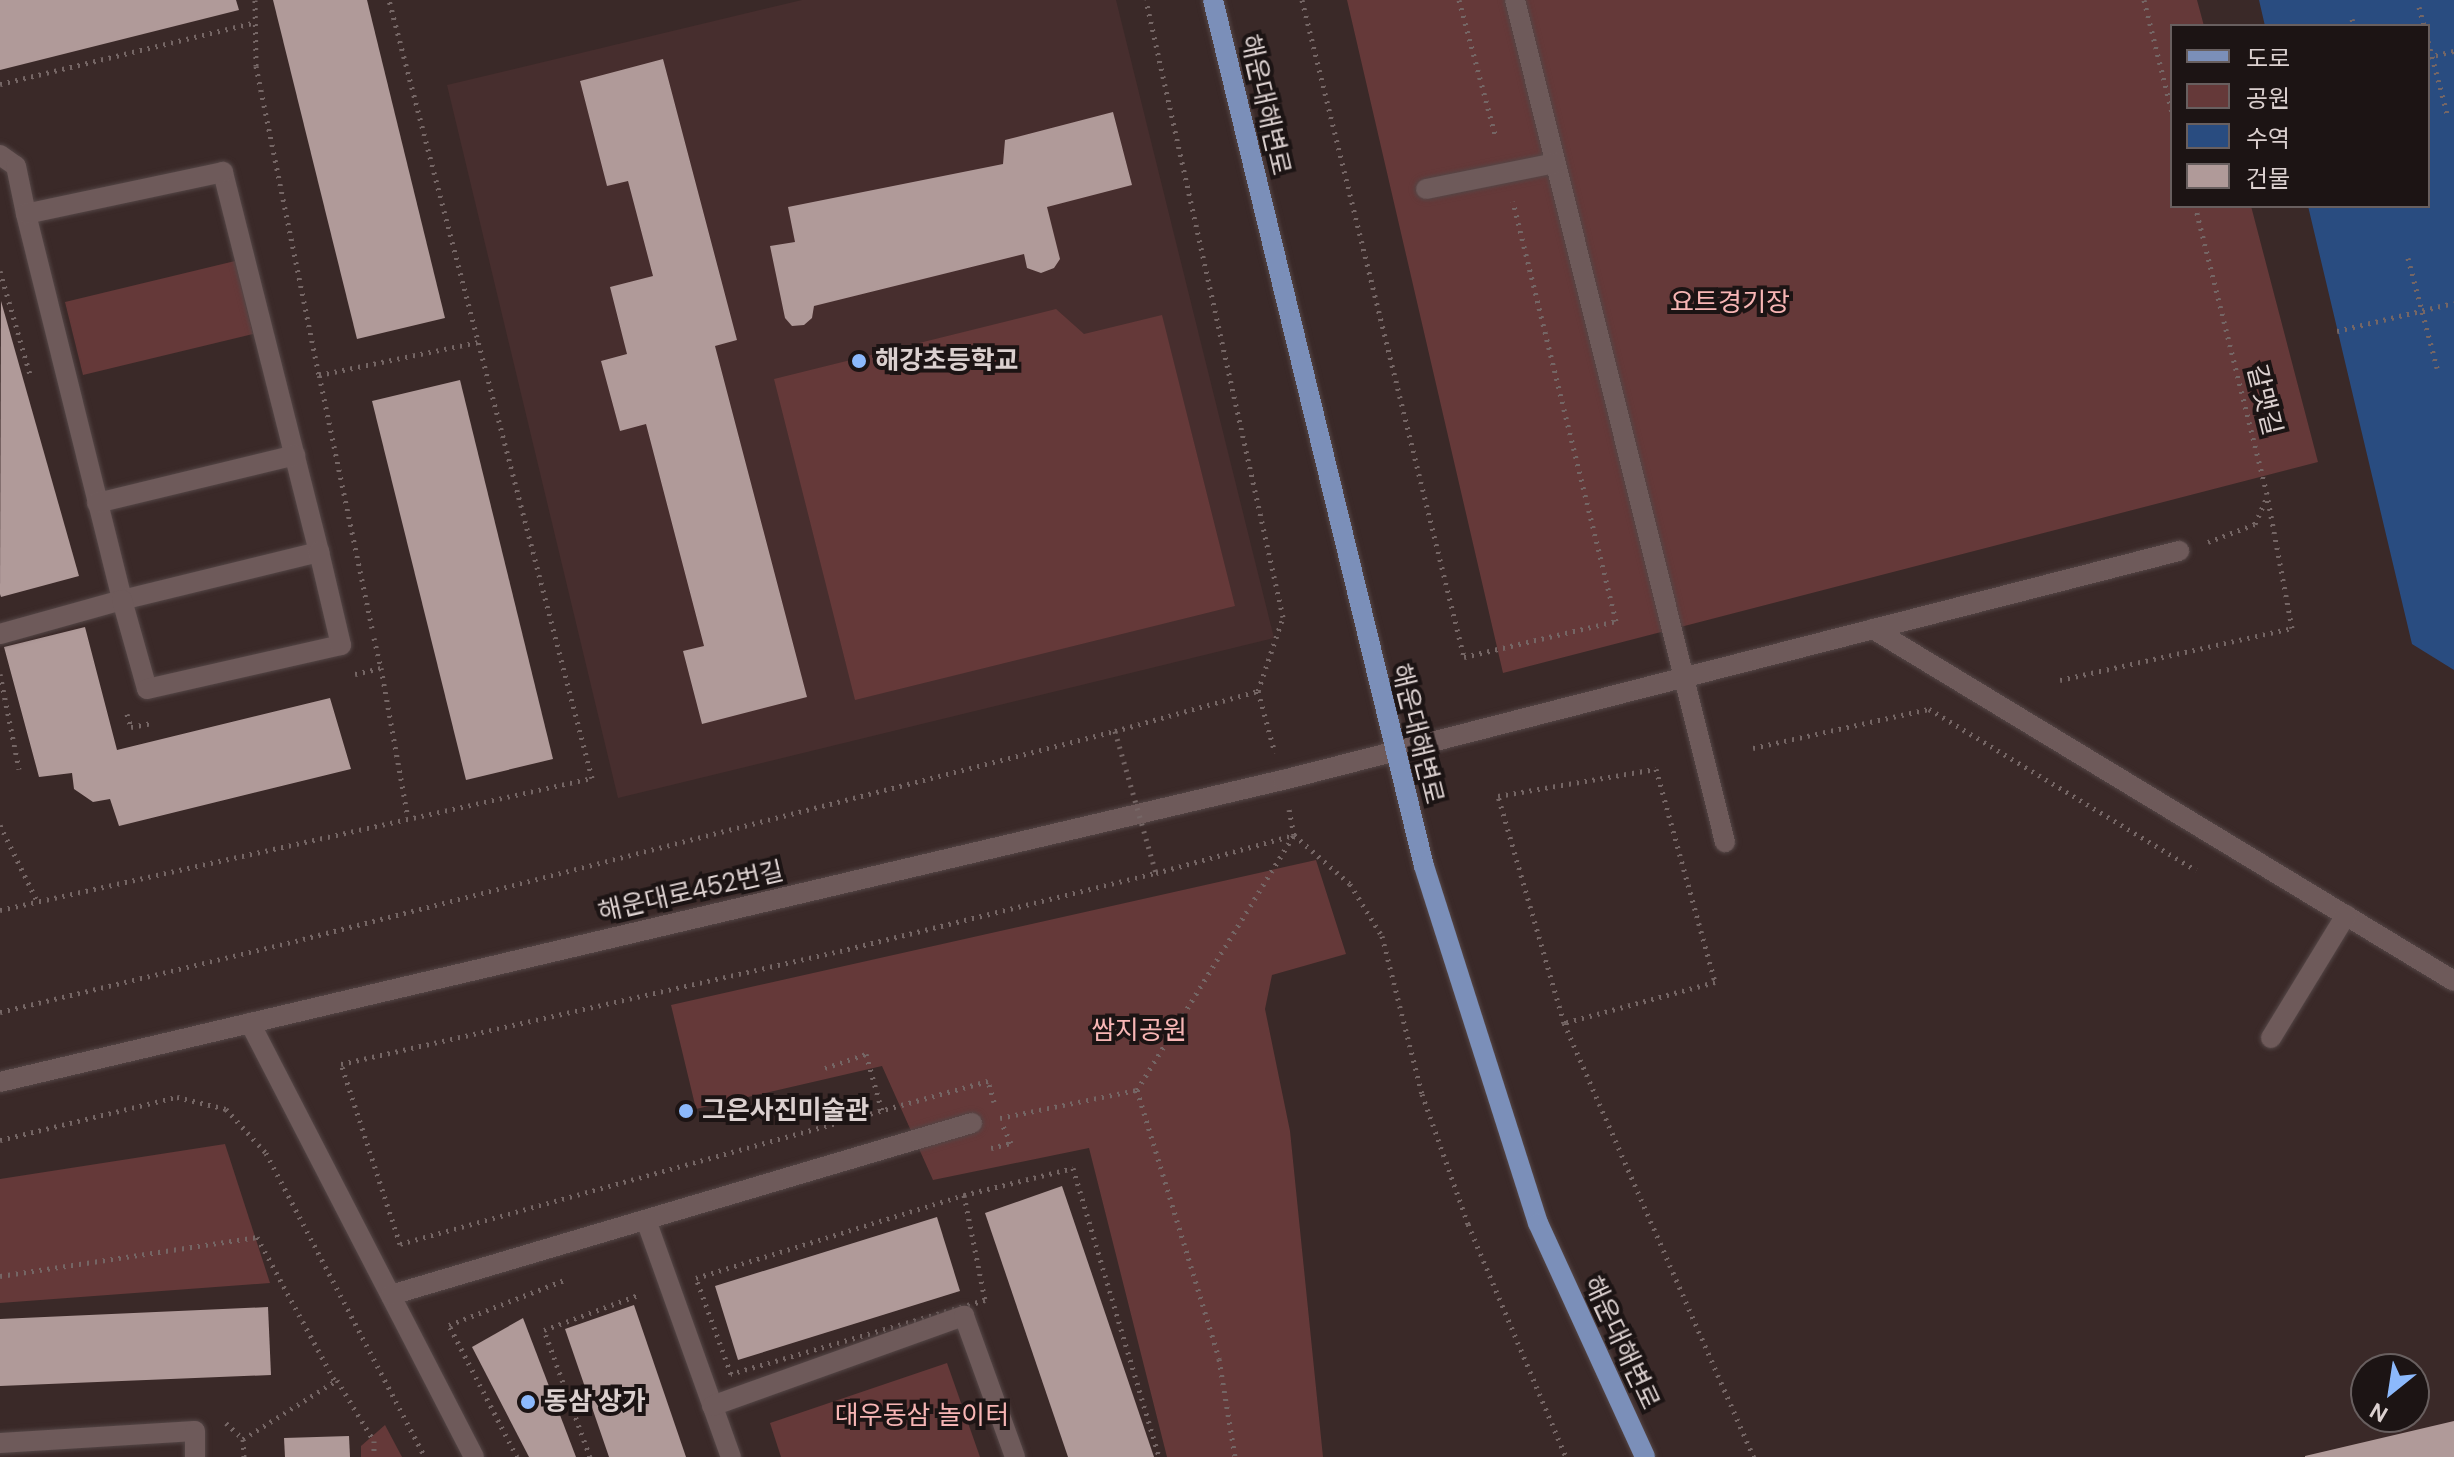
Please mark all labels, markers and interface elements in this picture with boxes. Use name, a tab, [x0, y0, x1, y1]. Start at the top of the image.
legend	[2170, 24, 2430, 208]
street label: 해운대해변로	[1234, 32, 1296, 178]
text: 도로	[2246, 43, 2290, 74]
text: 공원	[2246, 83, 2290, 114]
text: 수역	[2246, 123, 2290, 154]
text: 건물	[2246, 163, 2290, 194]
park label: 요트경기장	[1670, 287, 1790, 319]
place label: 해강초등학교	[875, 345, 1019, 377]
marker: 해강초등학교	[850, 352, 868, 370]
street label: 갈맷길	[2240, 361, 2288, 439]
street label: 해운대해변로	[1385, 661, 1449, 807]
street label: 해운대로452번길	[595, 855, 787, 929]
park label: 쌈지공원	[1091, 1015, 1187, 1047]
place label: 그은사진미술관	[702, 1095, 869, 1127]
marker: 그은사진미술관	[677, 1102, 695, 1120]
street label: 해운대해변로	[1577, 1271, 1665, 1415]
north arrow	[2350, 1353, 2430, 1433]
place label: 동삼 상가	[544, 1386, 646, 1418]
marker: 동삼 상가	[519, 1393, 537, 1411]
text: N	[2365, 1396, 2393, 1429]
park label: 대우동삼 놀이터	[835, 1400, 1009, 1432]

